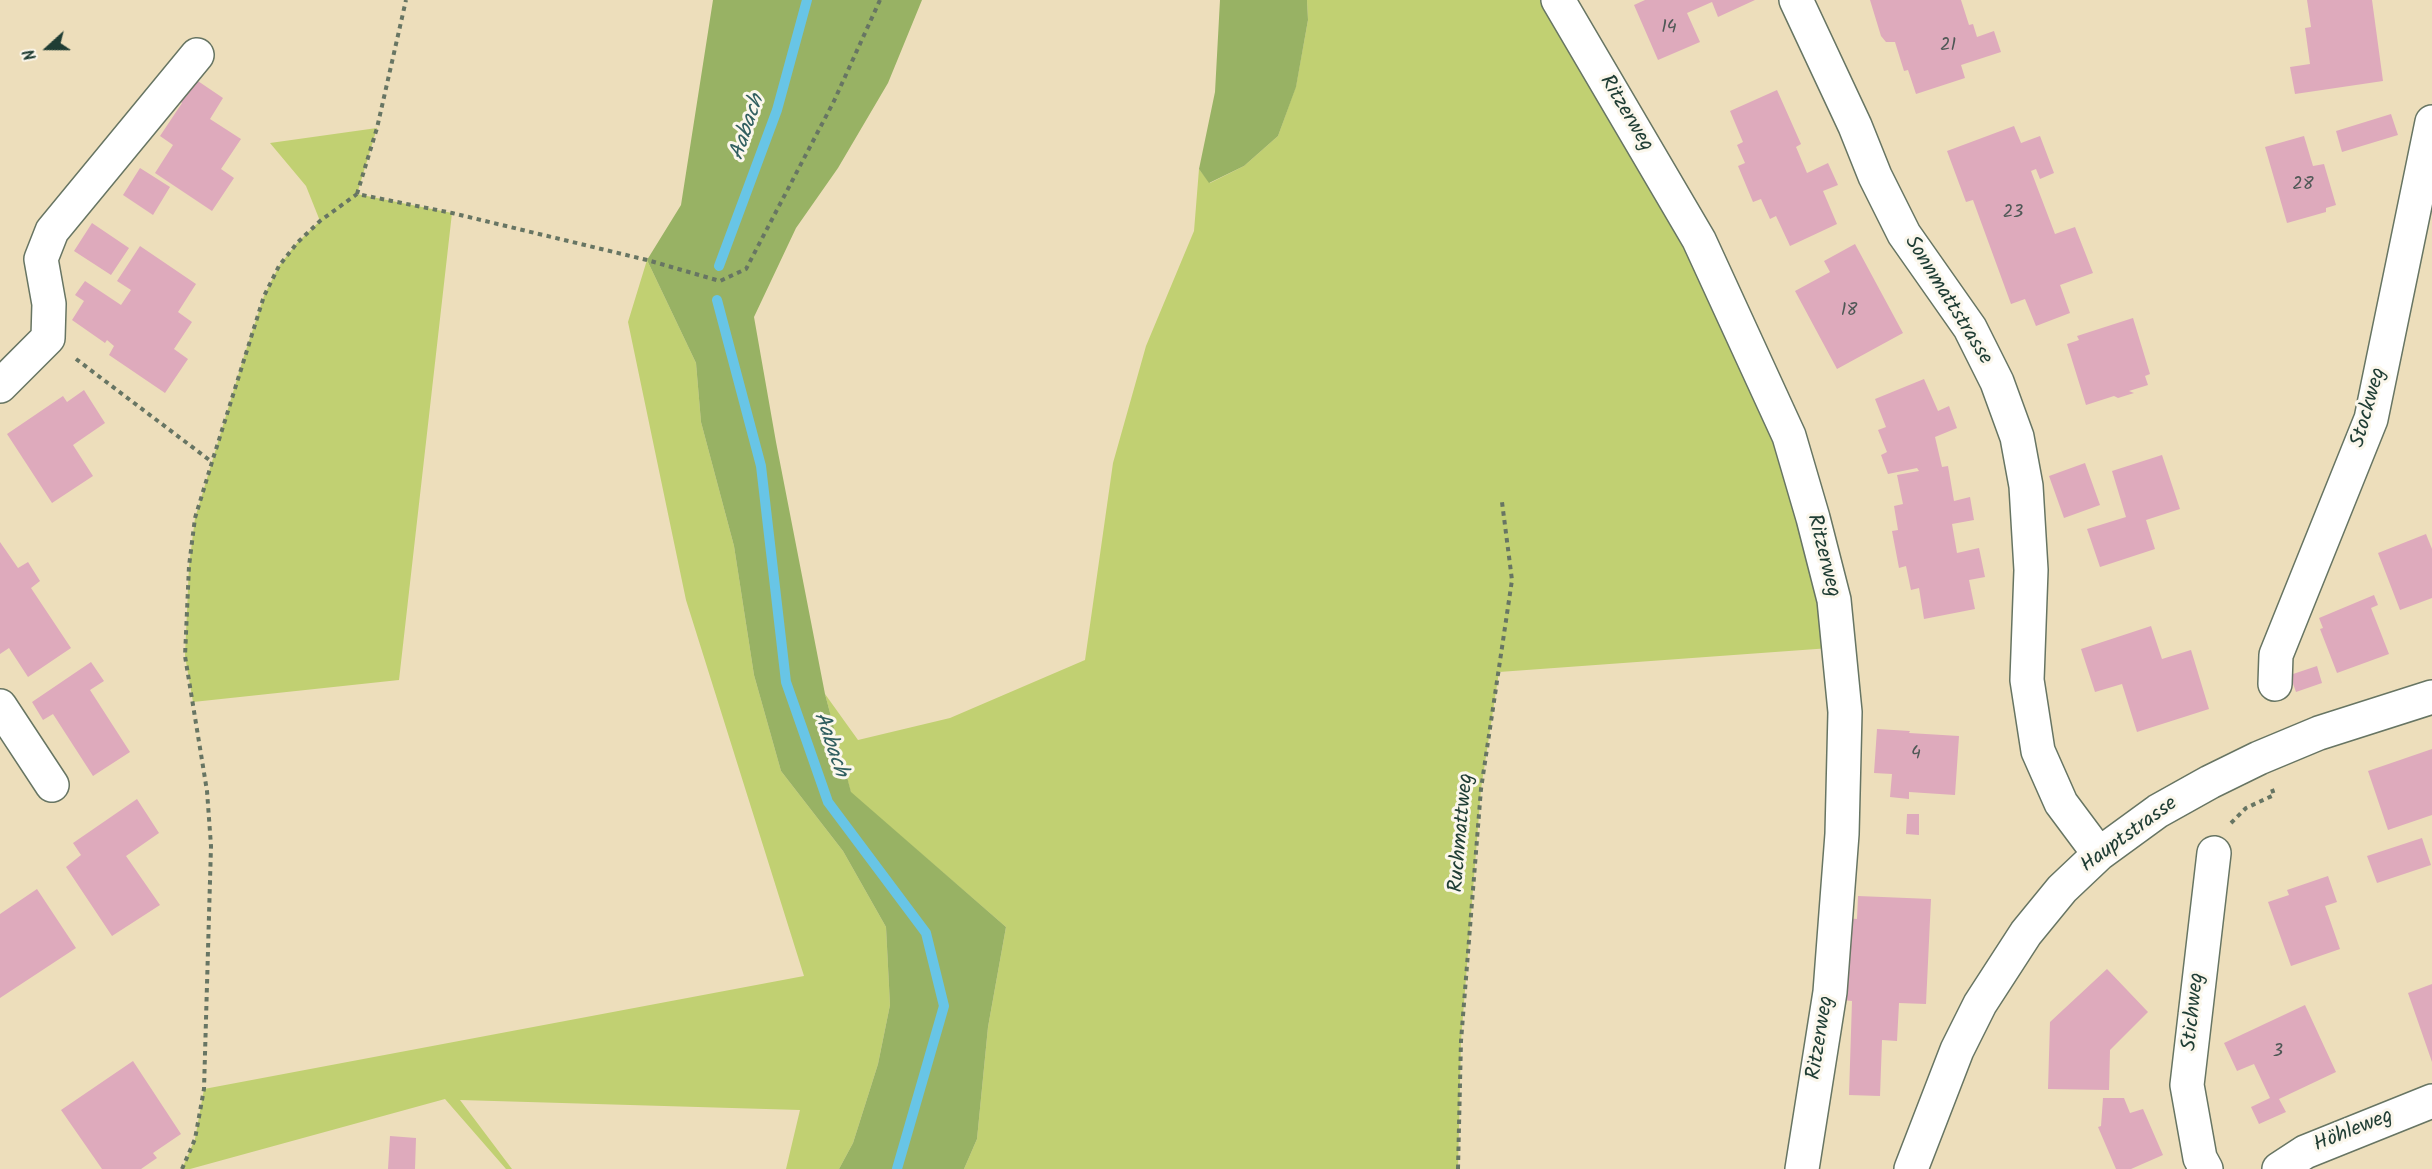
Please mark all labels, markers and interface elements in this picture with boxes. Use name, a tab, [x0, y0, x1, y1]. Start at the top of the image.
north arrow	[18, 18, 78, 78]
house number: 14	[1661, 18, 1677, 40]
house number: 21	[1940, 36, 1956, 58]
text: N	[17, 45, 44, 64]
street label: Ritzerweg	[1592, 71, 1658, 157]
water label: Aabach	[726, 92, 772, 164]
house number: 28	[2292, 175, 2314, 197]
house number: 23	[2003, 203, 2023, 225]
street label: Sonnmattstrasse	[1897, 232, 1997, 370]
house number: 18	[1841, 301, 1857, 323]
street label: Stockweg	[2347, 365, 2393, 451]
street label: Ritzerweg	[1800, 512, 1844, 600]
water label: Aabach	[806, 709, 852, 781]
house number: 4	[1911, 744, 1921, 766]
street label: Ruchmattweg	[1445, 772, 1481, 894]
street label: Hauptstrasse	[2077, 792, 2183, 880]
street label: Stichweg	[2178, 972, 2212, 1052]
street label: Ritzerweg	[1803, 994, 1841, 1082]
house number: 3	[2273, 1042, 2283, 1064]
street label: Höhleweg	[2311, 1105, 2397, 1159]

